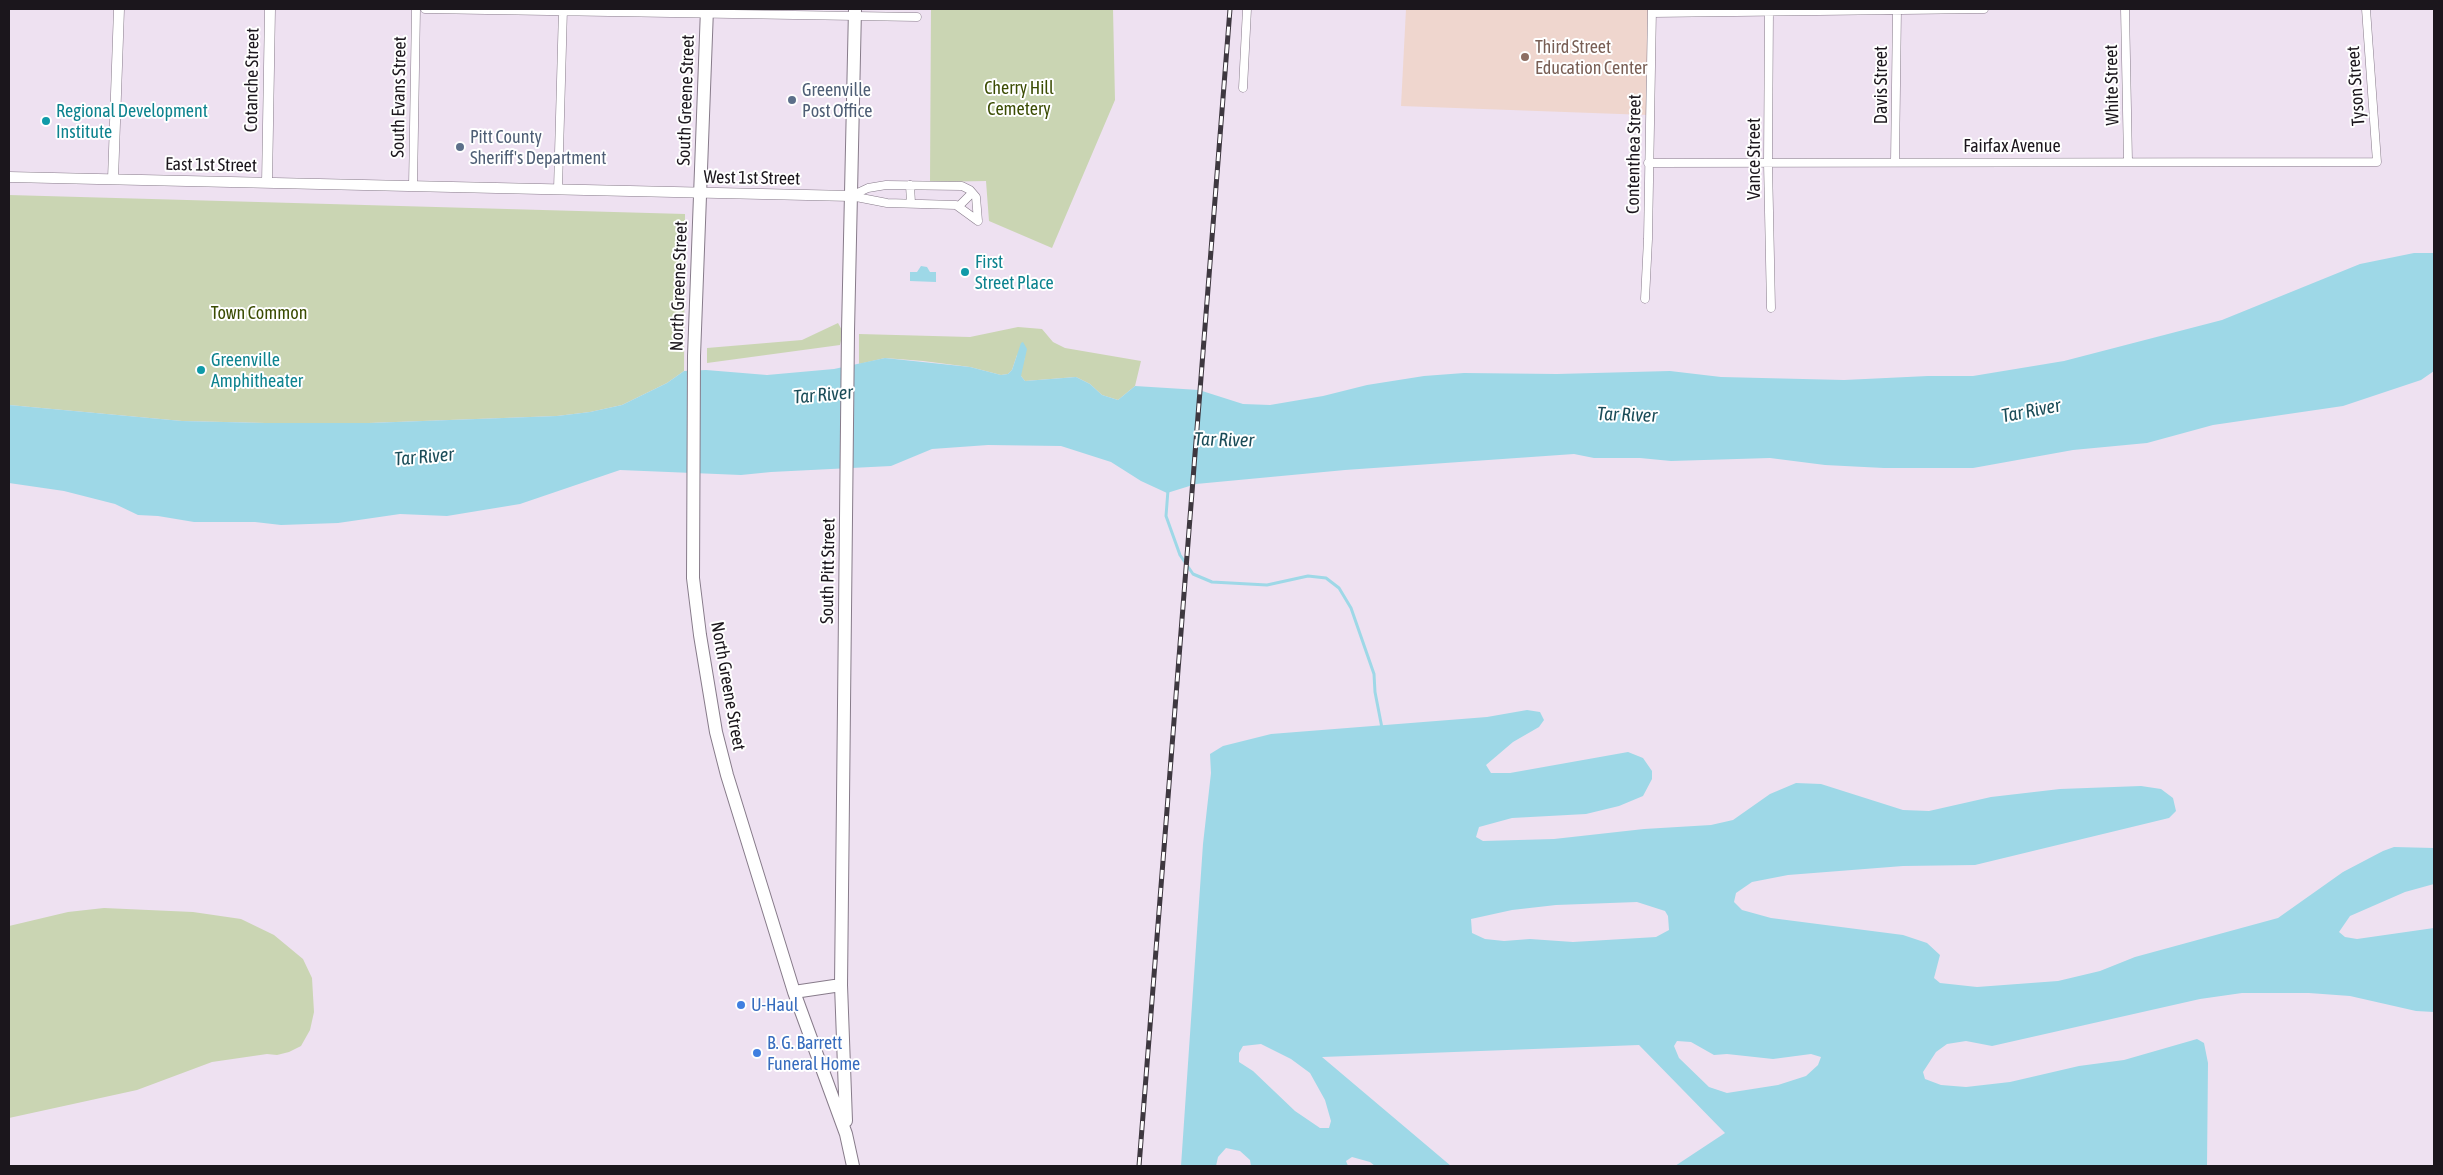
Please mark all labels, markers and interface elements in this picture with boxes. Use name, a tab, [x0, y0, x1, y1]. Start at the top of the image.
street label: Cotanche Street	[240, 28, 264, 132]
street label: South Greene Street	[673, 34, 699, 166]
street label: South Evans Street	[387, 36, 411, 158]
place label: Third Street Education Center	[1535, 36, 1647, 78]
street label: White Street	[2100, 44, 2124, 126]
street label: Tyson Street	[2342, 45, 2370, 127]
street label: Davis Street	[1870, 46, 1892, 124]
marker: Third Street Education Center	[1519, 51, 1531, 63]
park label: Cherry Hill Cemetery	[984, 77, 1054, 120]
place label: Greenville Post Office	[802, 79, 872, 122]
marker: Greenville Post Office	[786, 94, 798, 106]
street label: Contenthea Street	[1622, 94, 1646, 214]
place label: Regional Development Institute	[56, 100, 208, 142]
marker: Regional Development Institute	[40, 115, 52, 127]
street label: Vance Street	[1743, 118, 1765, 200]
place label: Pitt County Sheriff's Department	[470, 126, 606, 168]
street label: Fairfax Avenue	[1963, 135, 2061, 157]
marker: Pitt County Sheriff's Department	[454, 141, 466, 153]
street label: East 1st Street	[165, 153, 257, 177]
street label: West 1st Street	[703, 166, 801, 190]
street label: North Greene Street	[666, 220, 692, 352]
place label: First Street Place	[975, 251, 1054, 294]
marker: First Street Place	[959, 266, 971, 278]
park label: Town Common	[211, 302, 307, 324]
place label: Greenville Amphitheater	[211, 349, 303, 392]
marker: Greenville Amphitheater	[195, 364, 207, 376]
water label: Tar River	[792, 381, 854, 409]
water label: Tar River	[1999, 394, 2063, 428]
water label: Tar River	[1597, 403, 1657, 427]
water label: Tar River	[1194, 428, 1254, 452]
water label: Tar River	[393, 443, 455, 471]
street label: South Pitt Street	[816, 518, 840, 624]
street label: North Greene Street	[706, 620, 750, 752]
place label: U-Haul	[751, 994, 798, 1016]
marker: U-Haul	[735, 999, 747, 1011]
place label: B. G. Barrett Funeral Home	[767, 1032, 860, 1074]
marker: B. G. Barrett Funeral Home	[751, 1047, 763, 1059]

